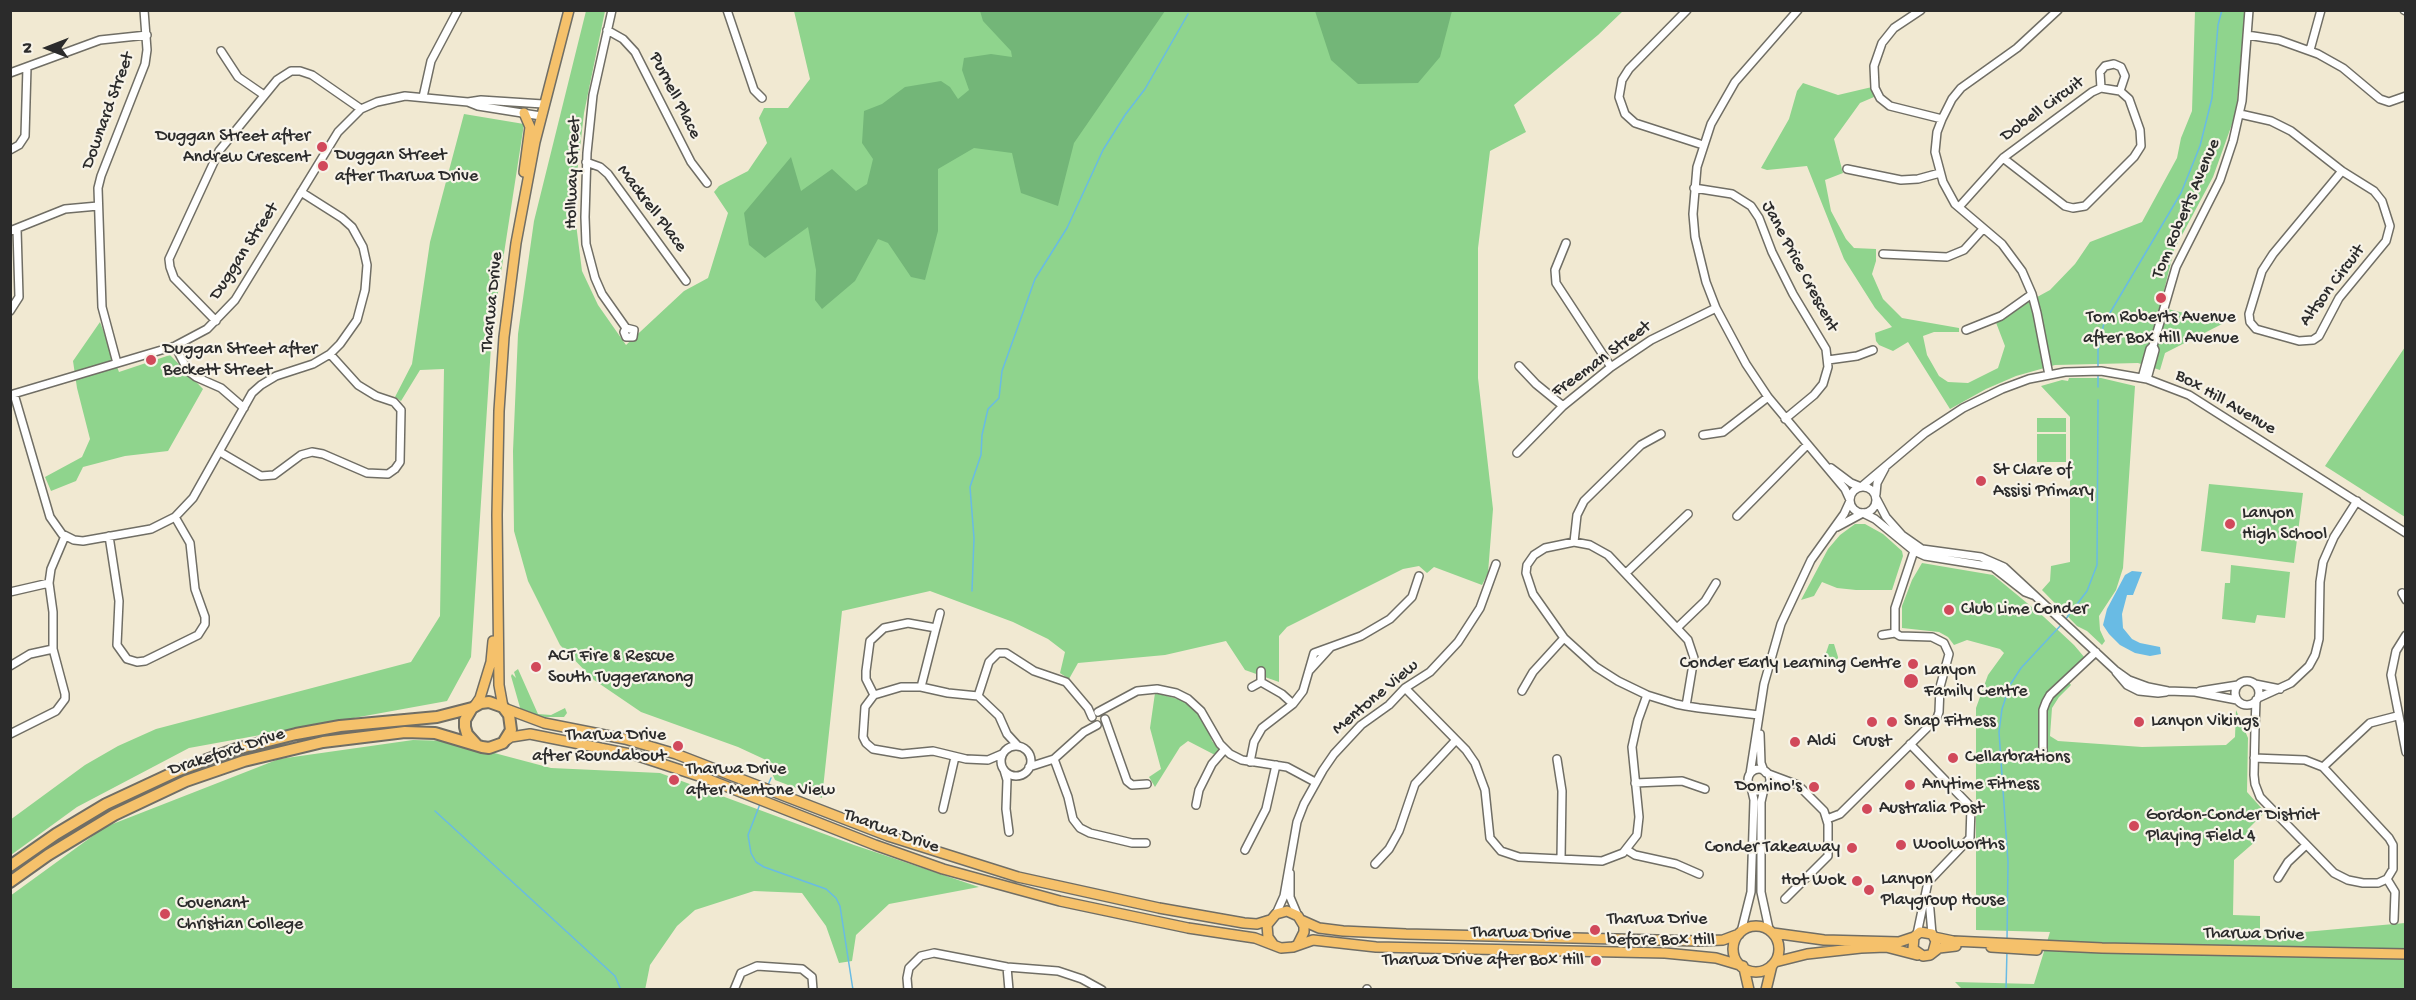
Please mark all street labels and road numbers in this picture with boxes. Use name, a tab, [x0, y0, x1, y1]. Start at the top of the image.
street label: Purnell Place	[643, 49, 705, 143]
street label: Downard Street	[78, 50, 140, 172]
street label: Dobell Circuit	[1997, 72, 2089, 148]
street label: Hollway Street	[561, 116, 587, 230]
street label: Tom Roberts Avenue	[2148, 136, 2226, 282]
street label: Mackrell Place	[611, 161, 691, 257]
street label: Jane Price Crescent	[1755, 198, 1843, 336]
street label: Duggan Street	[206, 199, 284, 305]
street label: Altson Circuit	[2295, 241, 2371, 331]
street label: Tharwa Drive	[477, 251, 509, 353]
street label: Freeman Street	[1548, 317, 1656, 403]
street label: Box Hill Avenue	[2171, 365, 2279, 441]
street label: Mentone View	[1328, 656, 1424, 740]
street label: Drakeford Drive	[166, 724, 288, 782]
street label: Tharwa Drive	[840, 805, 942, 859]
street label: Tharwa Drive	[1471, 922, 1571, 946]
street label: Tharwa Drive	[2204, 923, 2304, 947]

